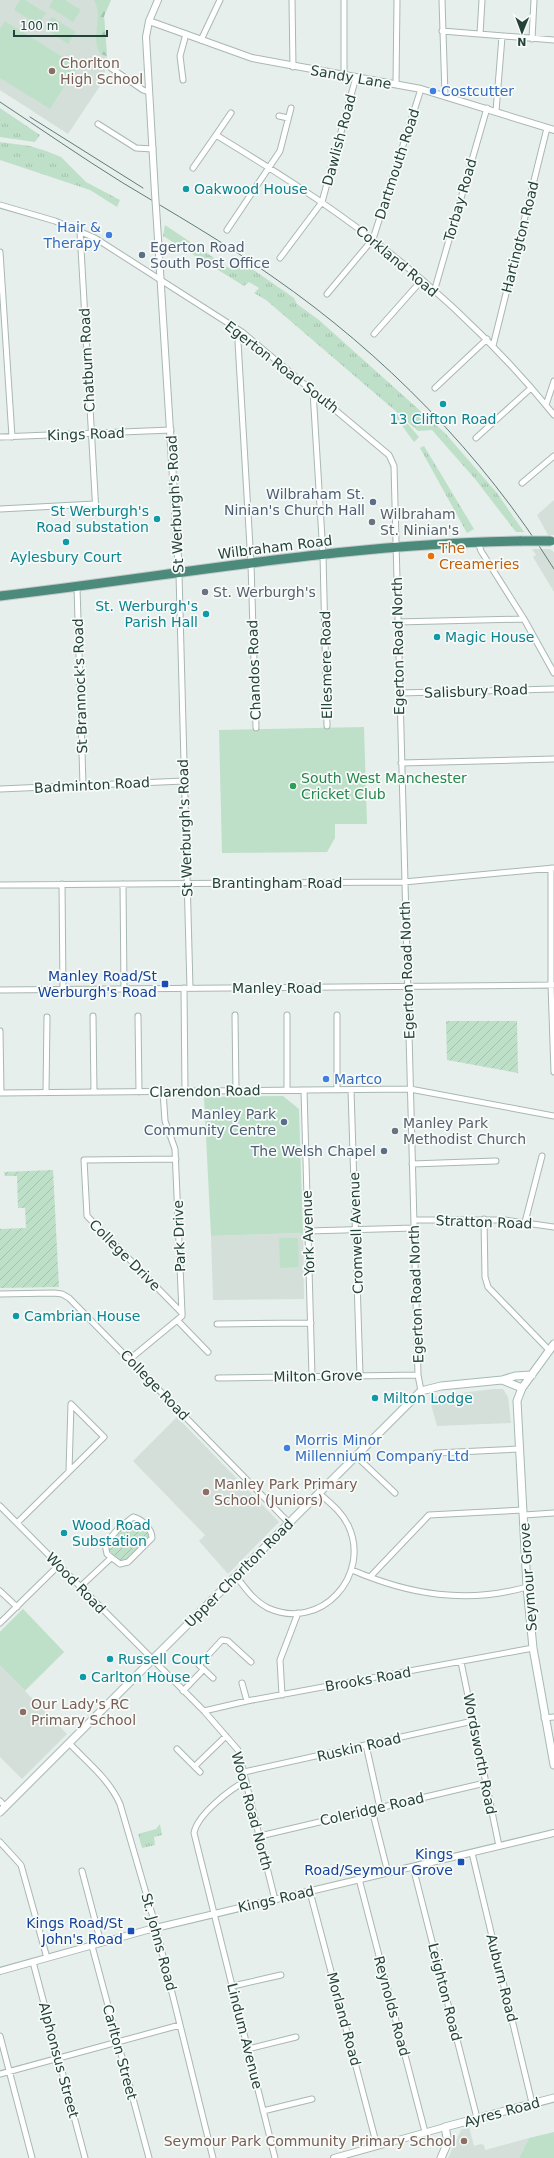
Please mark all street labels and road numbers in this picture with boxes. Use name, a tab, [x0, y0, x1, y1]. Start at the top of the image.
street label: Sandy Lane	[309, 62, 393, 92]
street label: Dawlish Road	[319, 92, 359, 188]
street label: Dartmouth Road	[372, 107, 422, 221]
street label: Torbay Road	[440, 157, 480, 244]
street label: Hartington Road	[498, 180, 542, 294]
street label: Corkland Road	[353, 222, 441, 300]
street label: Chatburn Road	[76, 307, 98, 413]
street label: Egerton Road South	[222, 318, 342, 416]
street label: Kings Road	[47, 425, 125, 443]
street label: St Werburgh's Road	[163, 435, 187, 573]
street label: Wilbraham Road	[217, 532, 333, 562]
street label: Egerton Road North	[389, 577, 407, 715]
street label: Ellesmere Road	[317, 611, 335, 719]
street label: St Brannock's Road	[70, 618, 90, 754]
street label: Chandos Road	[244, 620, 264, 720]
street label: Salisbury Road	[424, 681, 528, 701]
street label: St Werburgh's Road	[175, 759, 195, 897]
street label: Badminton Road	[34, 774, 150, 796]
street label: Brantingham Road	[212, 875, 342, 891]
street label: Egerton Road North	[397, 901, 417, 1039]
street label: Manley Road	[232, 980, 322, 996]
street label: Clarendon Road	[149, 1082, 261, 1100]
street label: Cromwell Avenue	[346, 1172, 366, 1294]
street label: York Avenue	[299, 1190, 318, 1277]
street label: Park Drive	[170, 1200, 188, 1272]
street label: Stratton Road	[435, 1212, 533, 1232]
street label: College Drive	[86, 1216, 164, 1294]
street label: Egerton Road North	[406, 1225, 426, 1363]
street label: College Road	[117, 1346, 193, 1424]
street label: Milton Grove	[273, 1367, 363, 1385]
street label: Upper Chorlton Road	[182, 1516, 296, 1630]
street label: Seymour Grove	[516, 1522, 540, 1632]
street label: Wood Road	[43, 1549, 109, 1617]
street label: Brooks Road	[324, 1664, 412, 1694]
street label: Wordsworth Road	[460, 1692, 500, 1816]
street label: Ruskin Road	[315, 1730, 403, 1764]
street label: Wood Road North	[228, 1750, 276, 1872]
street label: Coleridge Road	[318, 1789, 426, 1829]
street label: Kings Road	[236, 1882, 316, 1916]
street label: St. Johns Road	[138, 1891, 180, 1993]
street label: Auburn Road	[483, 1932, 521, 2024]
street label: Leighton Road	[425, 1941, 465, 2043]
street label: Reynolds Road	[371, 1954, 413, 2058]
street label: Morland Road	[324, 1970, 364, 2068]
street label: Lindum Avenue	[224, 1981, 266, 2091]
street label: Alphonsus Street	[36, 2000, 82, 2120]
street label: Carlton Street	[100, 2003, 141, 2102]
street label: Ayres Road	[462, 2094, 542, 2130]

